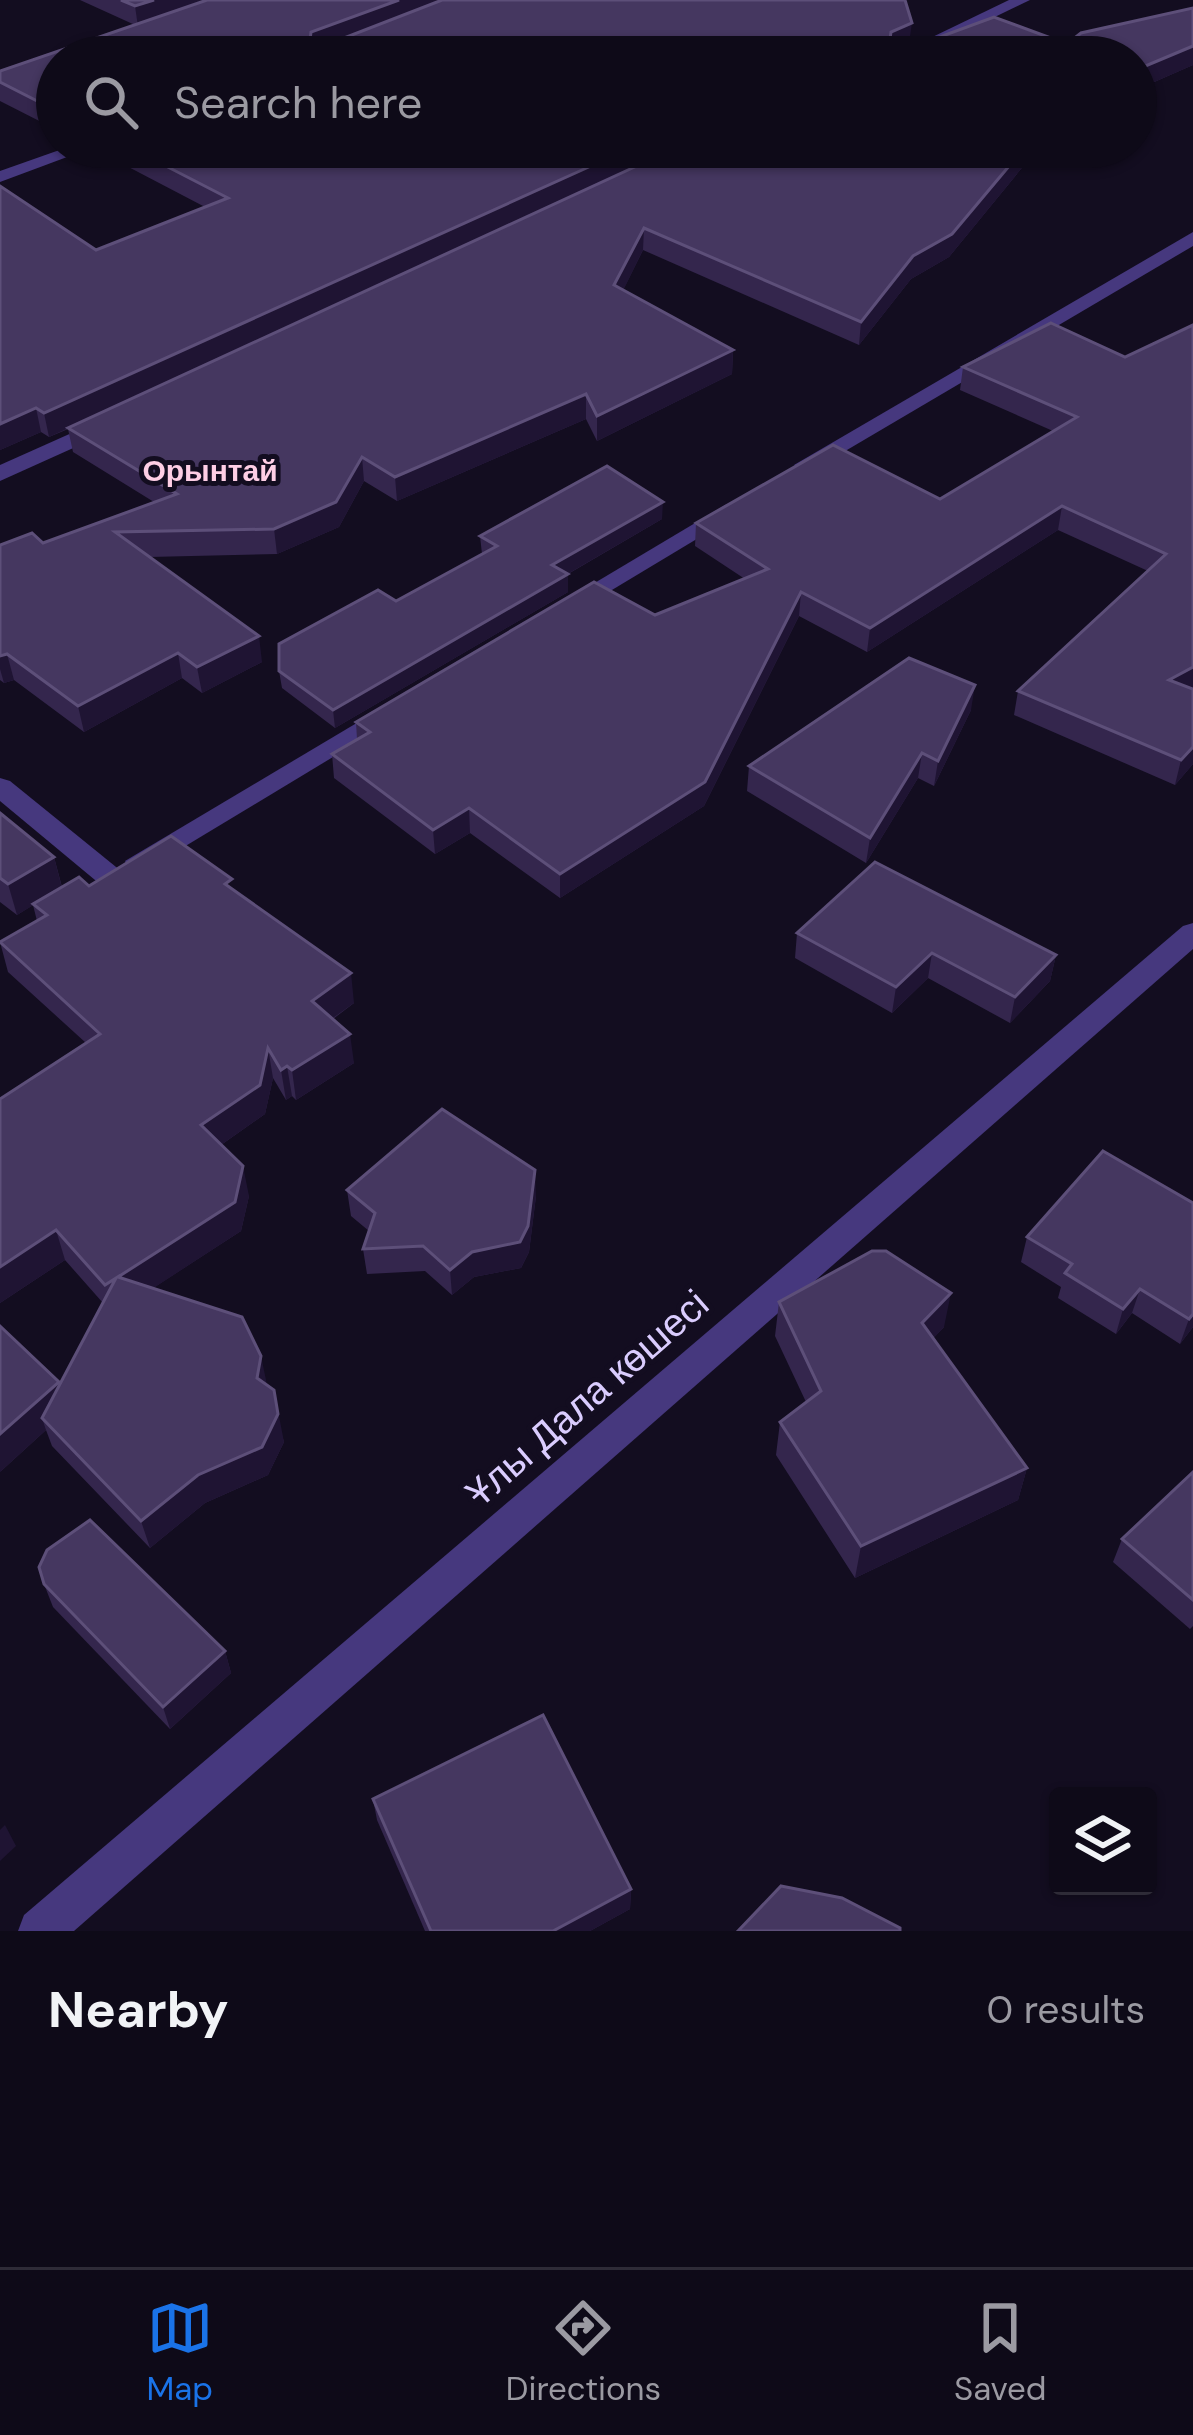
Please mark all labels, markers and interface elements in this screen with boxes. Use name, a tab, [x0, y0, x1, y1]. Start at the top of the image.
search box	[36, 36, 1157, 168]
icon: search	[78, 69, 144, 135]
text: Search here	[174, 73, 422, 132]
district label: Орынтай	[142, 451, 278, 490]
street label: Ұлы Дала көшесі	[455, 1278, 719, 1518]
map controls	[1049, 1787, 1157, 1895]
button: layers	[1049, 1787, 1157, 1895]
text: Nearby	[48, 1976, 229, 2043]
text: 0 results	[987, 1984, 1145, 2035]
tab: Map	[146, 2295, 213, 2410]
tab: Directions	[506, 2295, 661, 2410]
tab: Saved	[954, 2295, 1047, 2410]

